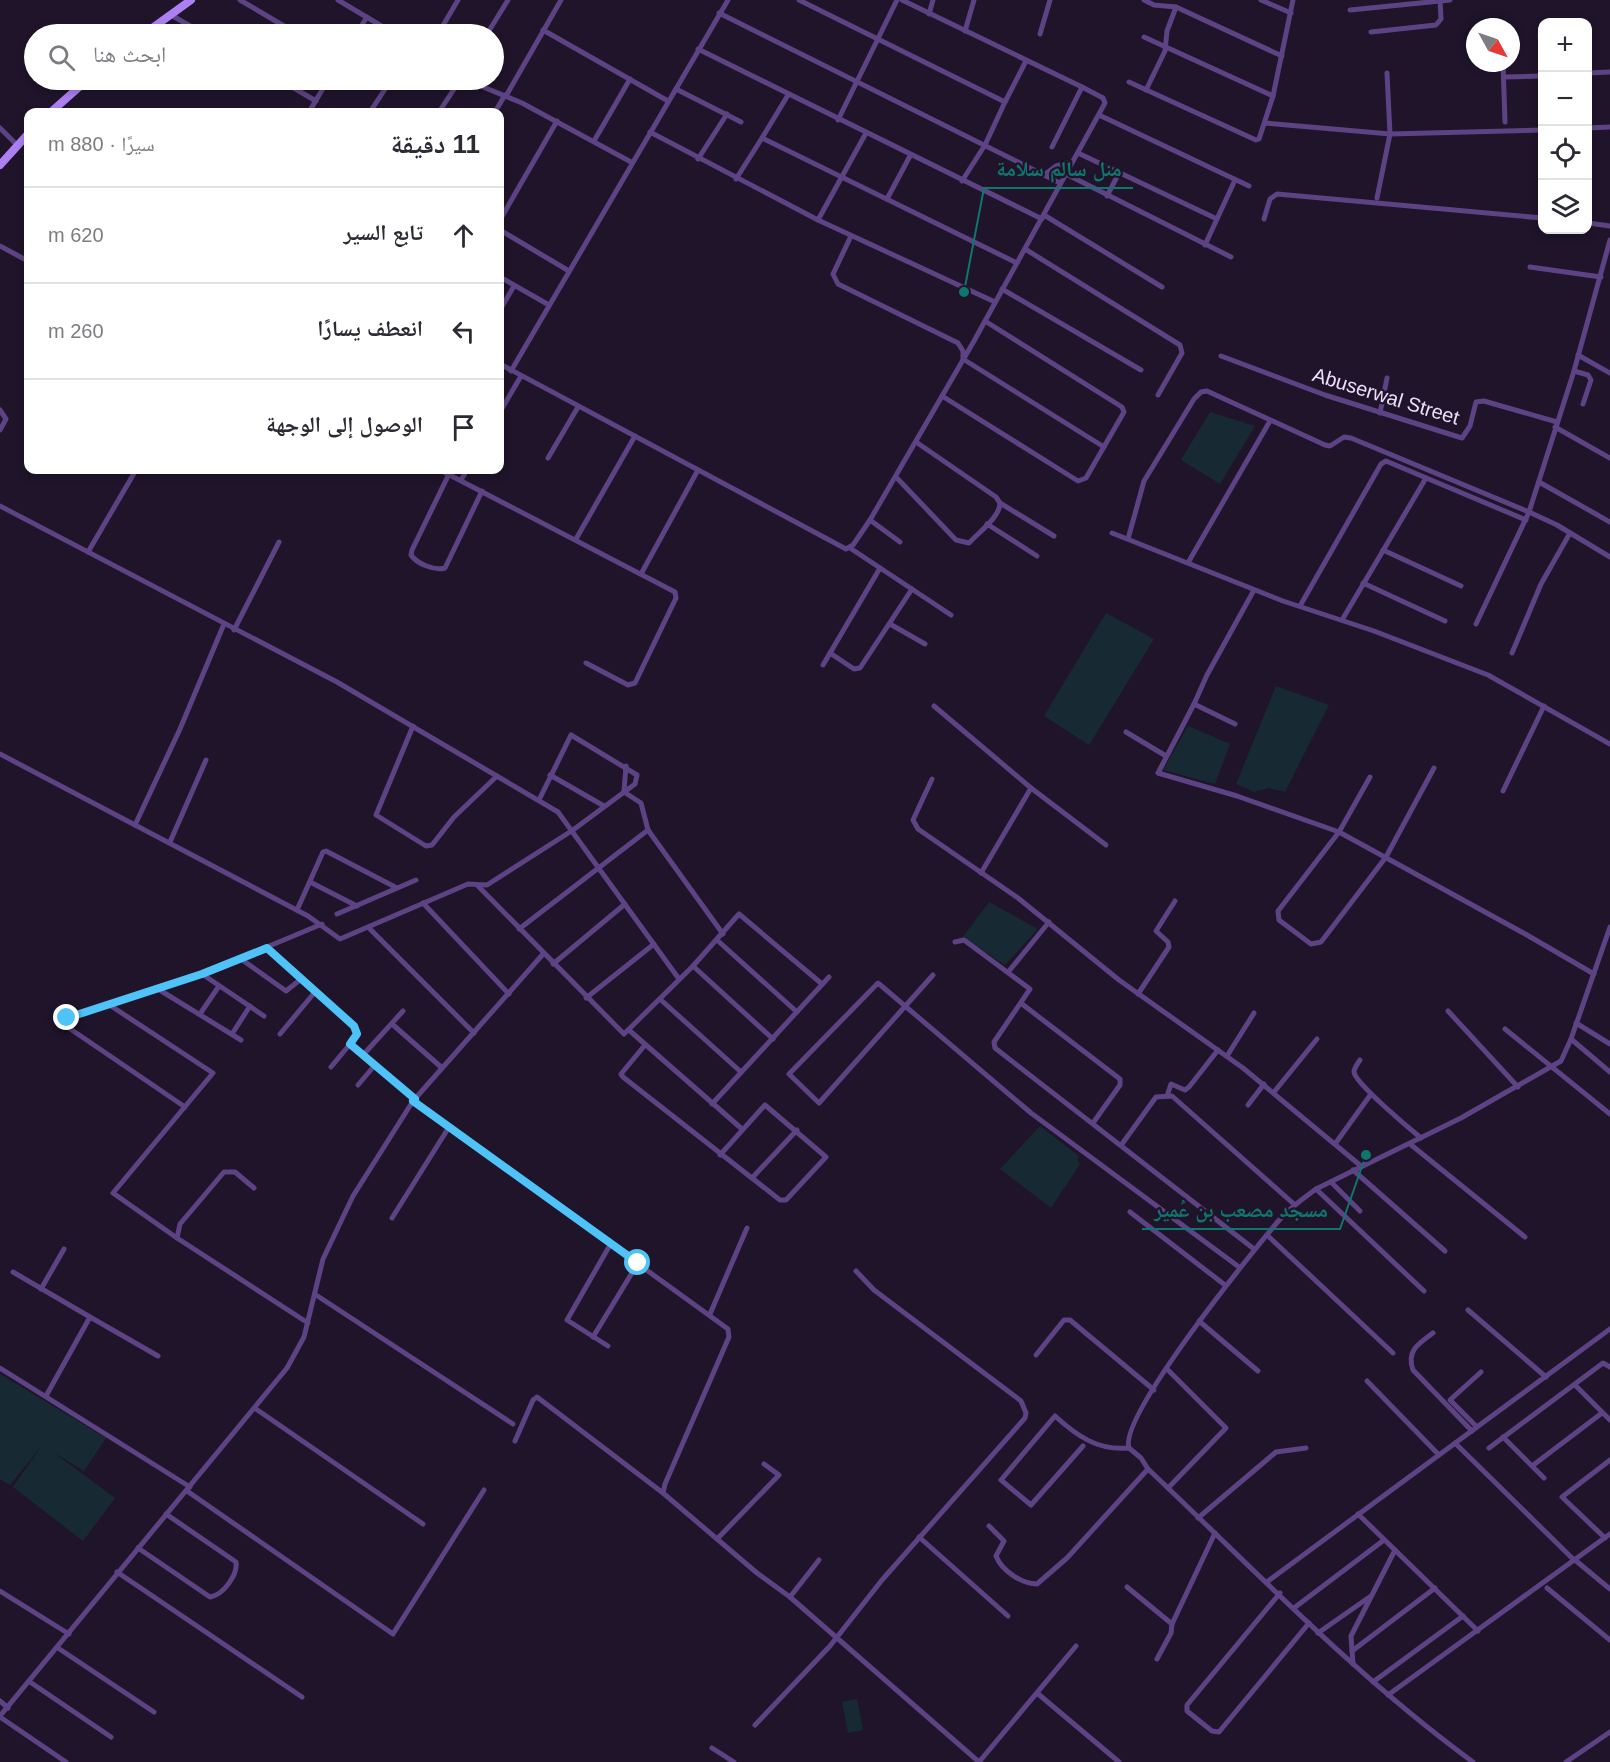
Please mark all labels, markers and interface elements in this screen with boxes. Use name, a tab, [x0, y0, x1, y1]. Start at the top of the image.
north arrow	[1466, 18, 1520, 72]
map controls	[1538, 18, 1592, 234]
button: +	[1538, 18, 1592, 72]
search box	[24, 24, 504, 90]
icon: search	[45, 41, 78, 74]
text: ابحث هنا	[93, 42, 166, 67]
button: −	[1538, 72, 1592, 126]
button: locate	[1538, 126, 1592, 180]
text: 11 دقيقة	[391, 129, 480, 159]
text: سيرًا · 880 m	[48, 133, 155, 155]
callout: منل سالم سلامة	[984, 149, 1133, 188]
text: منل سالم سلامة	[996, 157, 1122, 183]
button: layers	[1538, 180, 1592, 234]
icon: ahead	[447, 219, 480, 252]
text: تابع السير	[343, 220, 423, 245]
text: 620 m	[48, 224, 104, 246]
icon: left	[447, 315, 480, 348]
text: انعطف يسارًا	[317, 316, 423, 341]
text: 260 m	[48, 320, 104, 342]
street label: Abuserwal Street	[1310, 363, 1462, 429]
icon: arrive	[447, 411, 480, 444]
text: الوصول إلى الوجهة	[266, 412, 423, 437]
route end	[53, 1004, 79, 1030]
callout: مسجد مصعب بن عُمير	[1142, 1190, 1340, 1229]
text: مسجد مصعب بن عُمير	[1153, 1198, 1328, 1223]
route start	[624, 1249, 650, 1275]

